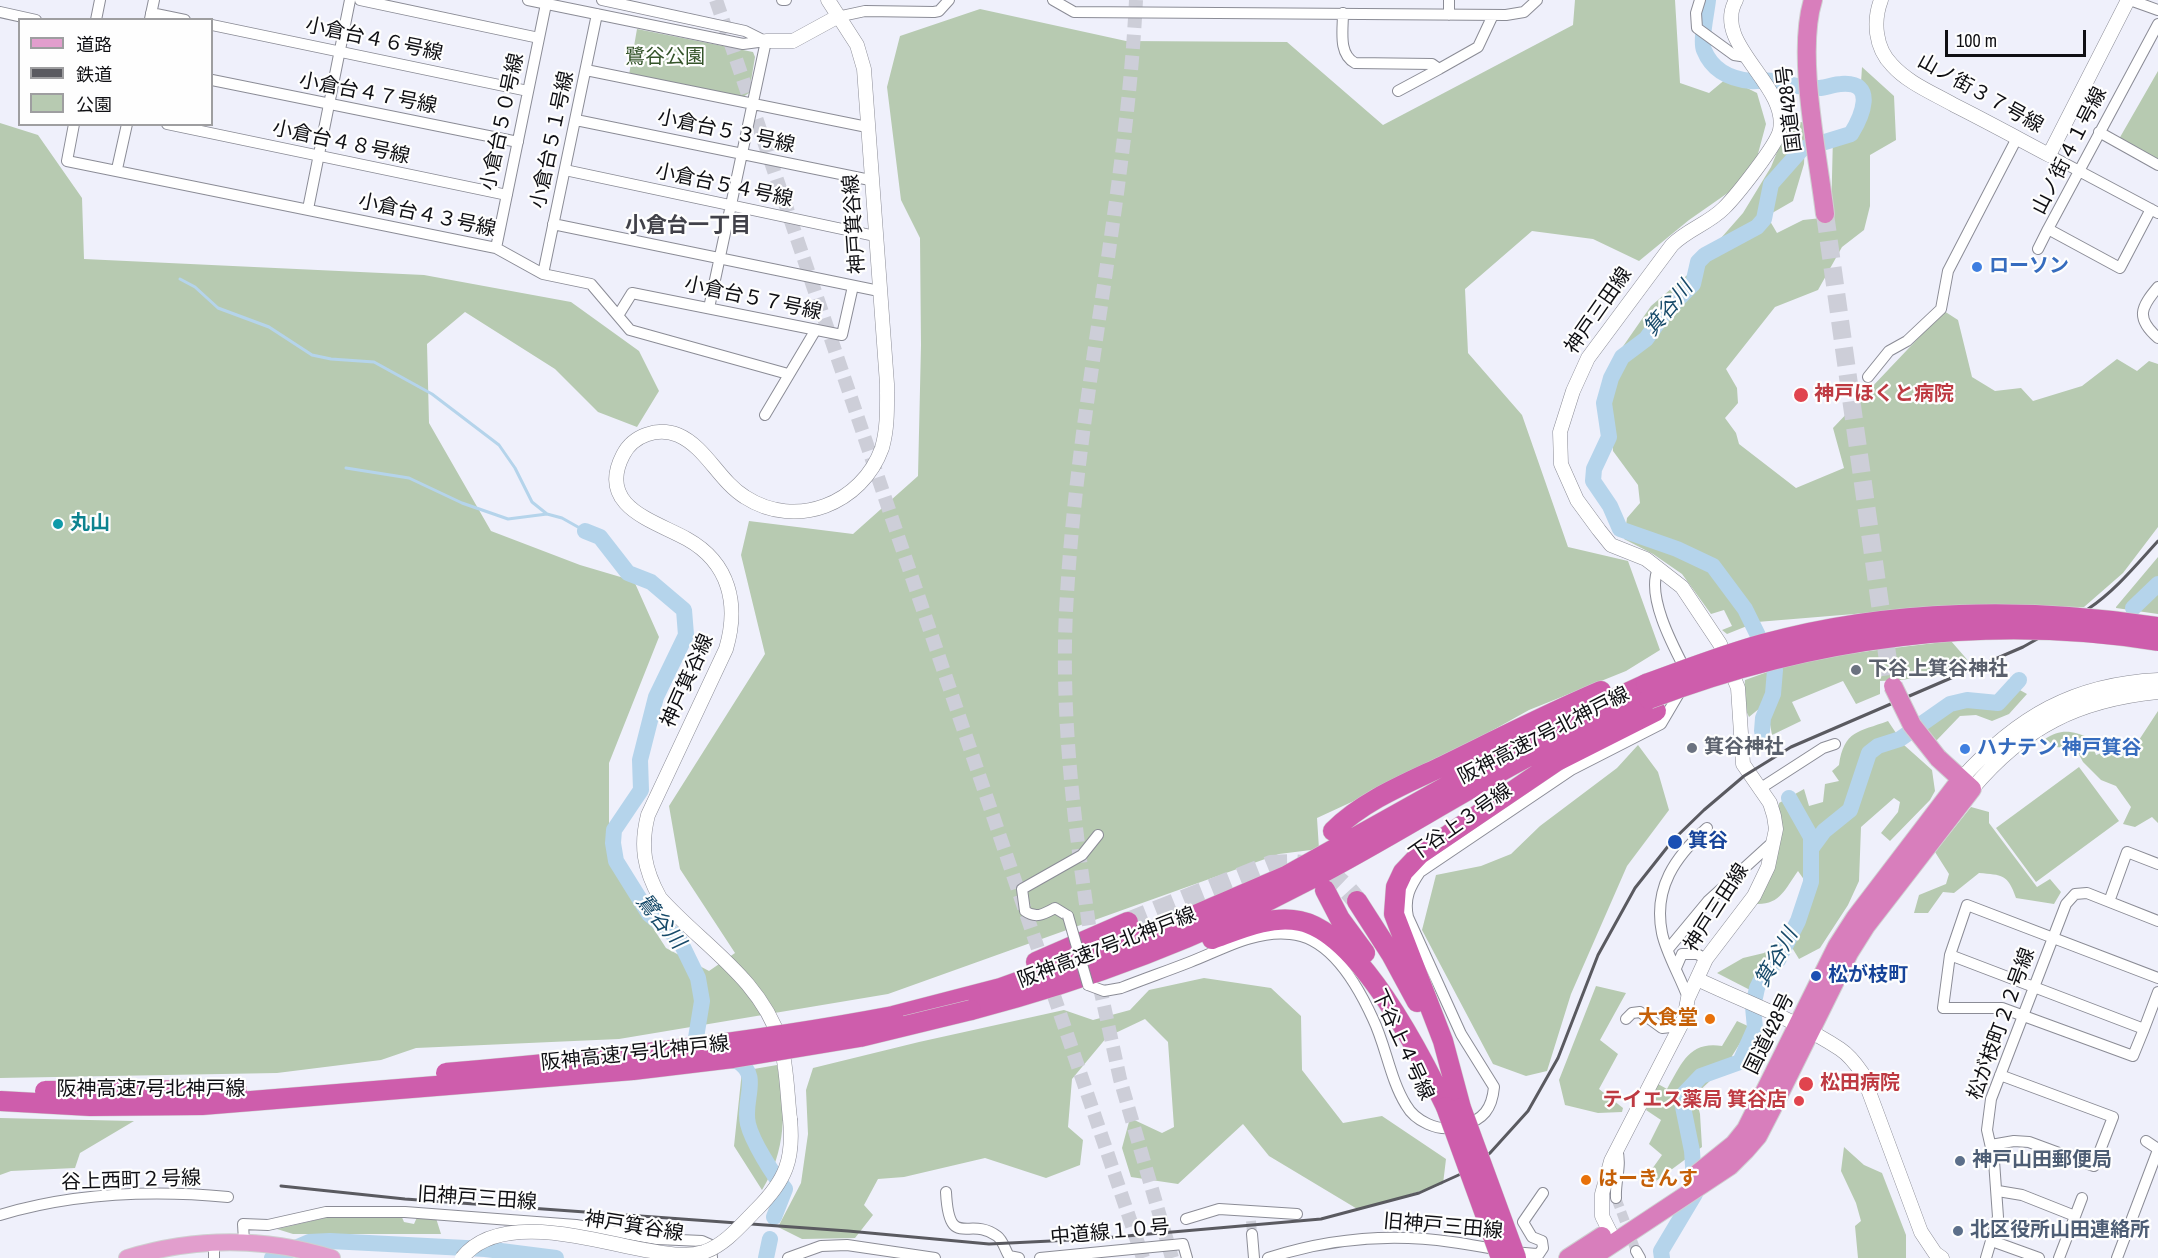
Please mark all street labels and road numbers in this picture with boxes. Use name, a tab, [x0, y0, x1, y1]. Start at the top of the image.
street label: 小倉台４６号線	[303, 14, 445, 66]
street label: 山ノ街３７号線	[1913, 50, 2047, 138]
street label: 小倉台５０号線	[477, 51, 529, 193]
street label: 国道428号	[1773, 64, 1807, 154]
street label: 小倉台４７号線	[297, 69, 439, 119]
street label: 小倉台５１号線	[527, 69, 579, 211]
street label: 山ノ街４１号線	[2028, 83, 2112, 219]
street label: 小倉台５３号線	[655, 106, 797, 158]
street label: 小倉台４８号線	[270, 117, 412, 169]
street label: 小倉台５４号線	[653, 160, 795, 212]
street label: 神戸箕谷線	[840, 173, 870, 275]
street label: 小倉台４３号線	[356, 190, 498, 242]
street label: 神戸三田線	[1560, 263, 1638, 359]
street label: 小倉台５７号線	[682, 273, 824, 325]
street label: 神戸箕谷線	[657, 630, 719, 732]
street label: 阪神高速7号北神戸線	[1454, 682, 1634, 790]
street label: 下谷上３号線	[1405, 779, 1517, 867]
street label: 神戸三田線	[1680, 860, 1754, 956]
street label: 阪神高速7号北神戸線	[1014, 903, 1200, 993]
street label: 松が枝町２２号線	[1963, 945, 2041, 1103]
street label: 下谷上４号線	[1366, 986, 1438, 1104]
street label: 国道428号	[1740, 989, 1800, 1079]
street label: 阪神高速7号北神戸線	[540, 1032, 730, 1076]
street label: 阪神高速7号北神戸線	[56, 1078, 246, 1102]
street label: 谷上西町２号線	[61, 1167, 201, 1195]
street label: 旧神戸三田線	[416, 1183, 538, 1215]
street label: 神戸箕谷線	[583, 1207, 685, 1247]
street label: 旧神戸三田線	[1382, 1210, 1504, 1244]
street label: 中道線１０号	[1049, 1216, 1171, 1250]

